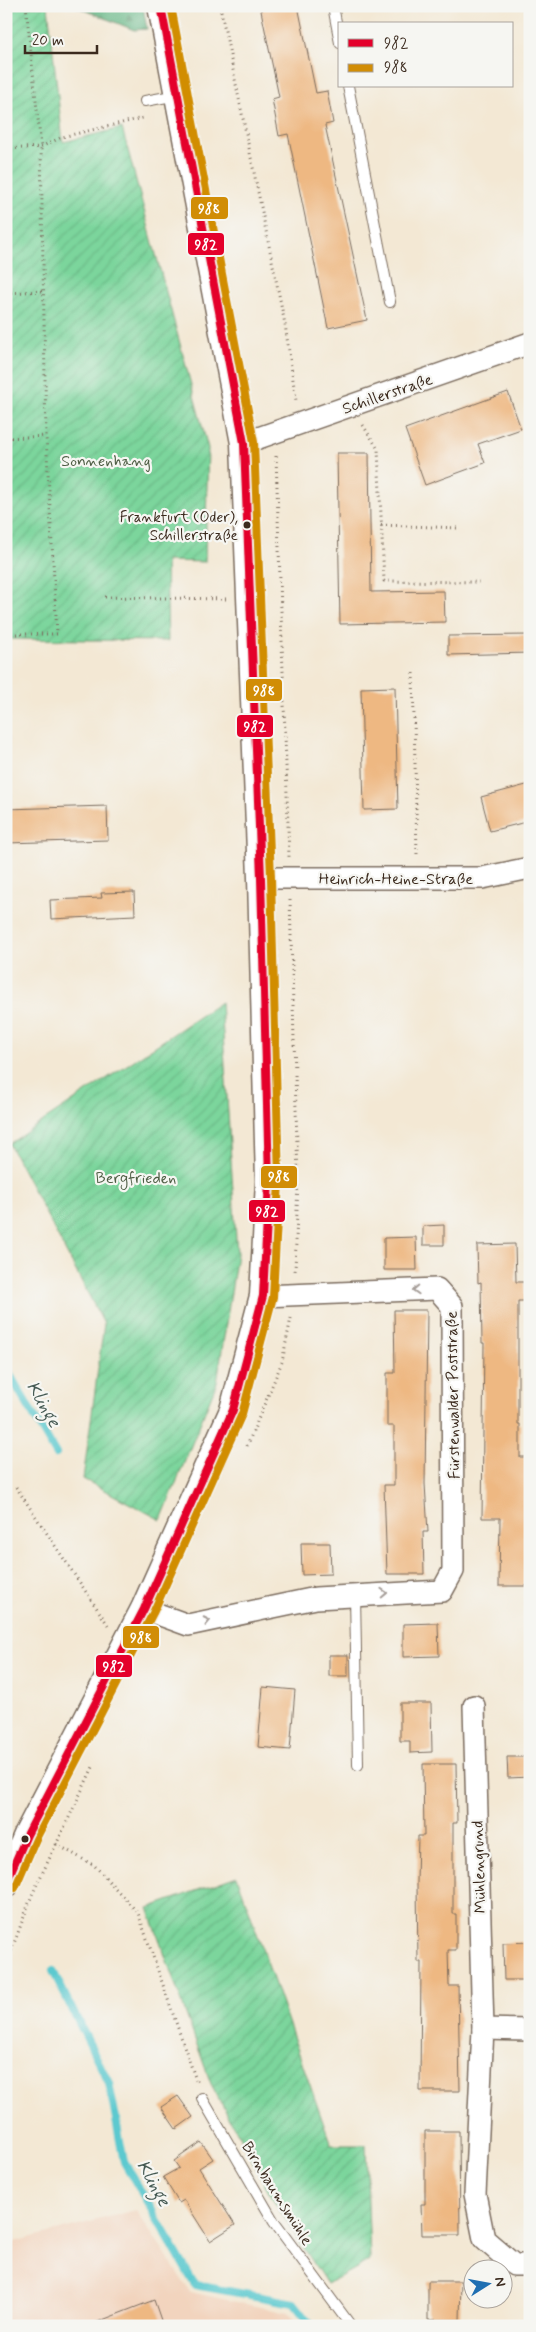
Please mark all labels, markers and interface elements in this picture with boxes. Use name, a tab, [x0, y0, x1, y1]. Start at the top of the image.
scale bar	[25, 22, 98, 54]
legend	[338, 22, 514, 88]
text: 20 m	[32, 31, 64, 51]
text: 982	[384, 34, 409, 54]
text: 988	[384, 58, 408, 78]
line badge: 988	[190, 196, 229, 220]
text: 988	[198, 200, 220, 218]
line badge: 982	[187, 232, 225, 256]
text: 982	[195, 236, 218, 254]
street label: Schillerstraße	[340, 369, 435, 420]
park label: Sonnenhang	[61, 451, 151, 472]
place label: Frankfurt (Oder), Schillerstraße	[120, 508, 238, 546]
marker: Frankfurt (Oder), Schillerstraße	[242, 520, 252, 530]
line badge: 988	[245, 678, 283, 702]
text: 988	[253, 682, 275, 700]
line badge: 982	[236, 714, 274, 738]
text: 982	[244, 718, 267, 736]
street label: Heinrich-Heine-Straße	[319, 869, 473, 890]
line badge: 988	[260, 1165, 298, 1189]
park label: Bergfrieden	[96, 1168, 176, 1190]
text: 988	[268, 1168, 290, 1186]
line badge: 982	[248, 1199, 286, 1223]
text: 982	[256, 1203, 279, 1221]
one-way arrow	[412, 1284, 420, 1295]
street label: Fürstenwalder Poststraße	[442, 1311, 465, 1479]
water label: Klinge	[19, 1377, 66, 1434]
one-way arrow	[380, 1588, 388, 1599]
one-way arrow	[202, 1616, 211, 1627]
line badge: 988	[122, 1625, 160, 1649]
text: 988	[130, 1629, 152, 1647]
line badge: 982	[95, 1654, 133, 1678]
text: 982	[103, 1658, 126, 1676]
street label: Mühlengrund	[467, 1820, 492, 1914]
unlabelled marker	[20, 1834, 30, 1844]
street label: Birnbaumsmühle	[236, 2138, 317, 2250]
water label: Klinge	[129, 2156, 176, 2213]
north arrow	[464, 2260, 514, 2310]
text: N	[490, 2275, 510, 2288]

